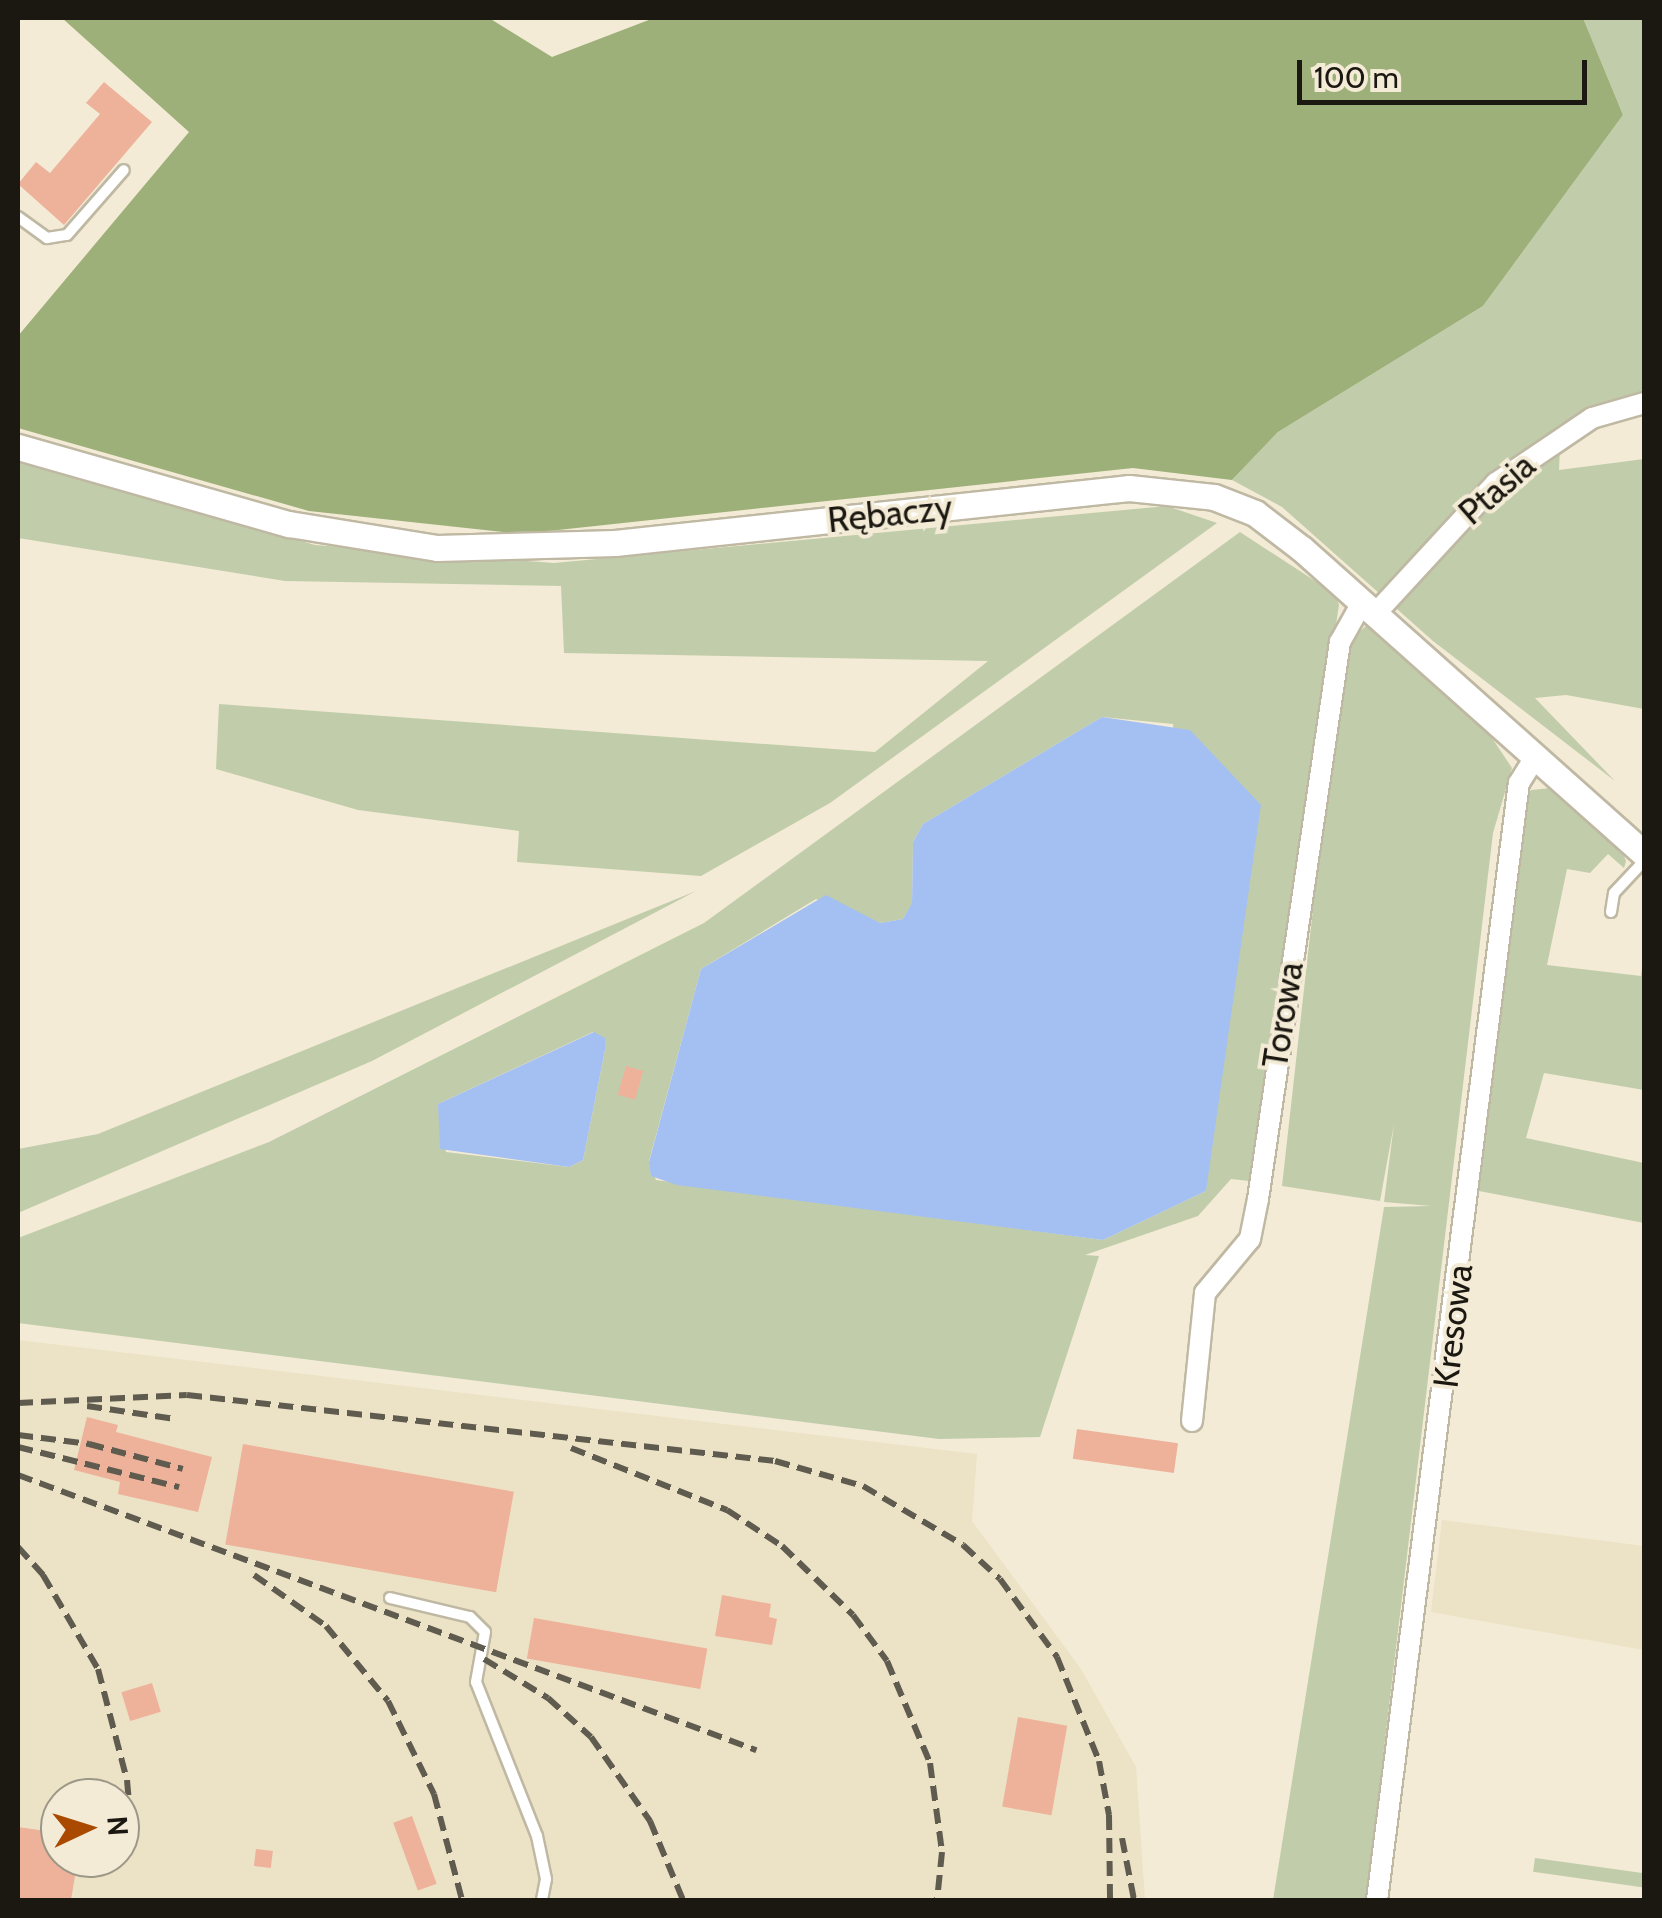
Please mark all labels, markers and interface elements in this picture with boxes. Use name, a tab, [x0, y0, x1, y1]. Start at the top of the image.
scale bar	[1302, 40, 1592, 102]
text: 100 m	[1314, 59, 1399, 96]
street label: Ptasia	[1450, 445, 1544, 533]
street label: Rębaczy	[825, 487, 955, 541]
street label: Torowa	[1254, 959, 1312, 1071]
street label: Kresowa	[1425, 1262, 1481, 1390]
north arrow	[40, 1778, 140, 1878]
text: N	[100, 1815, 136, 1837]

